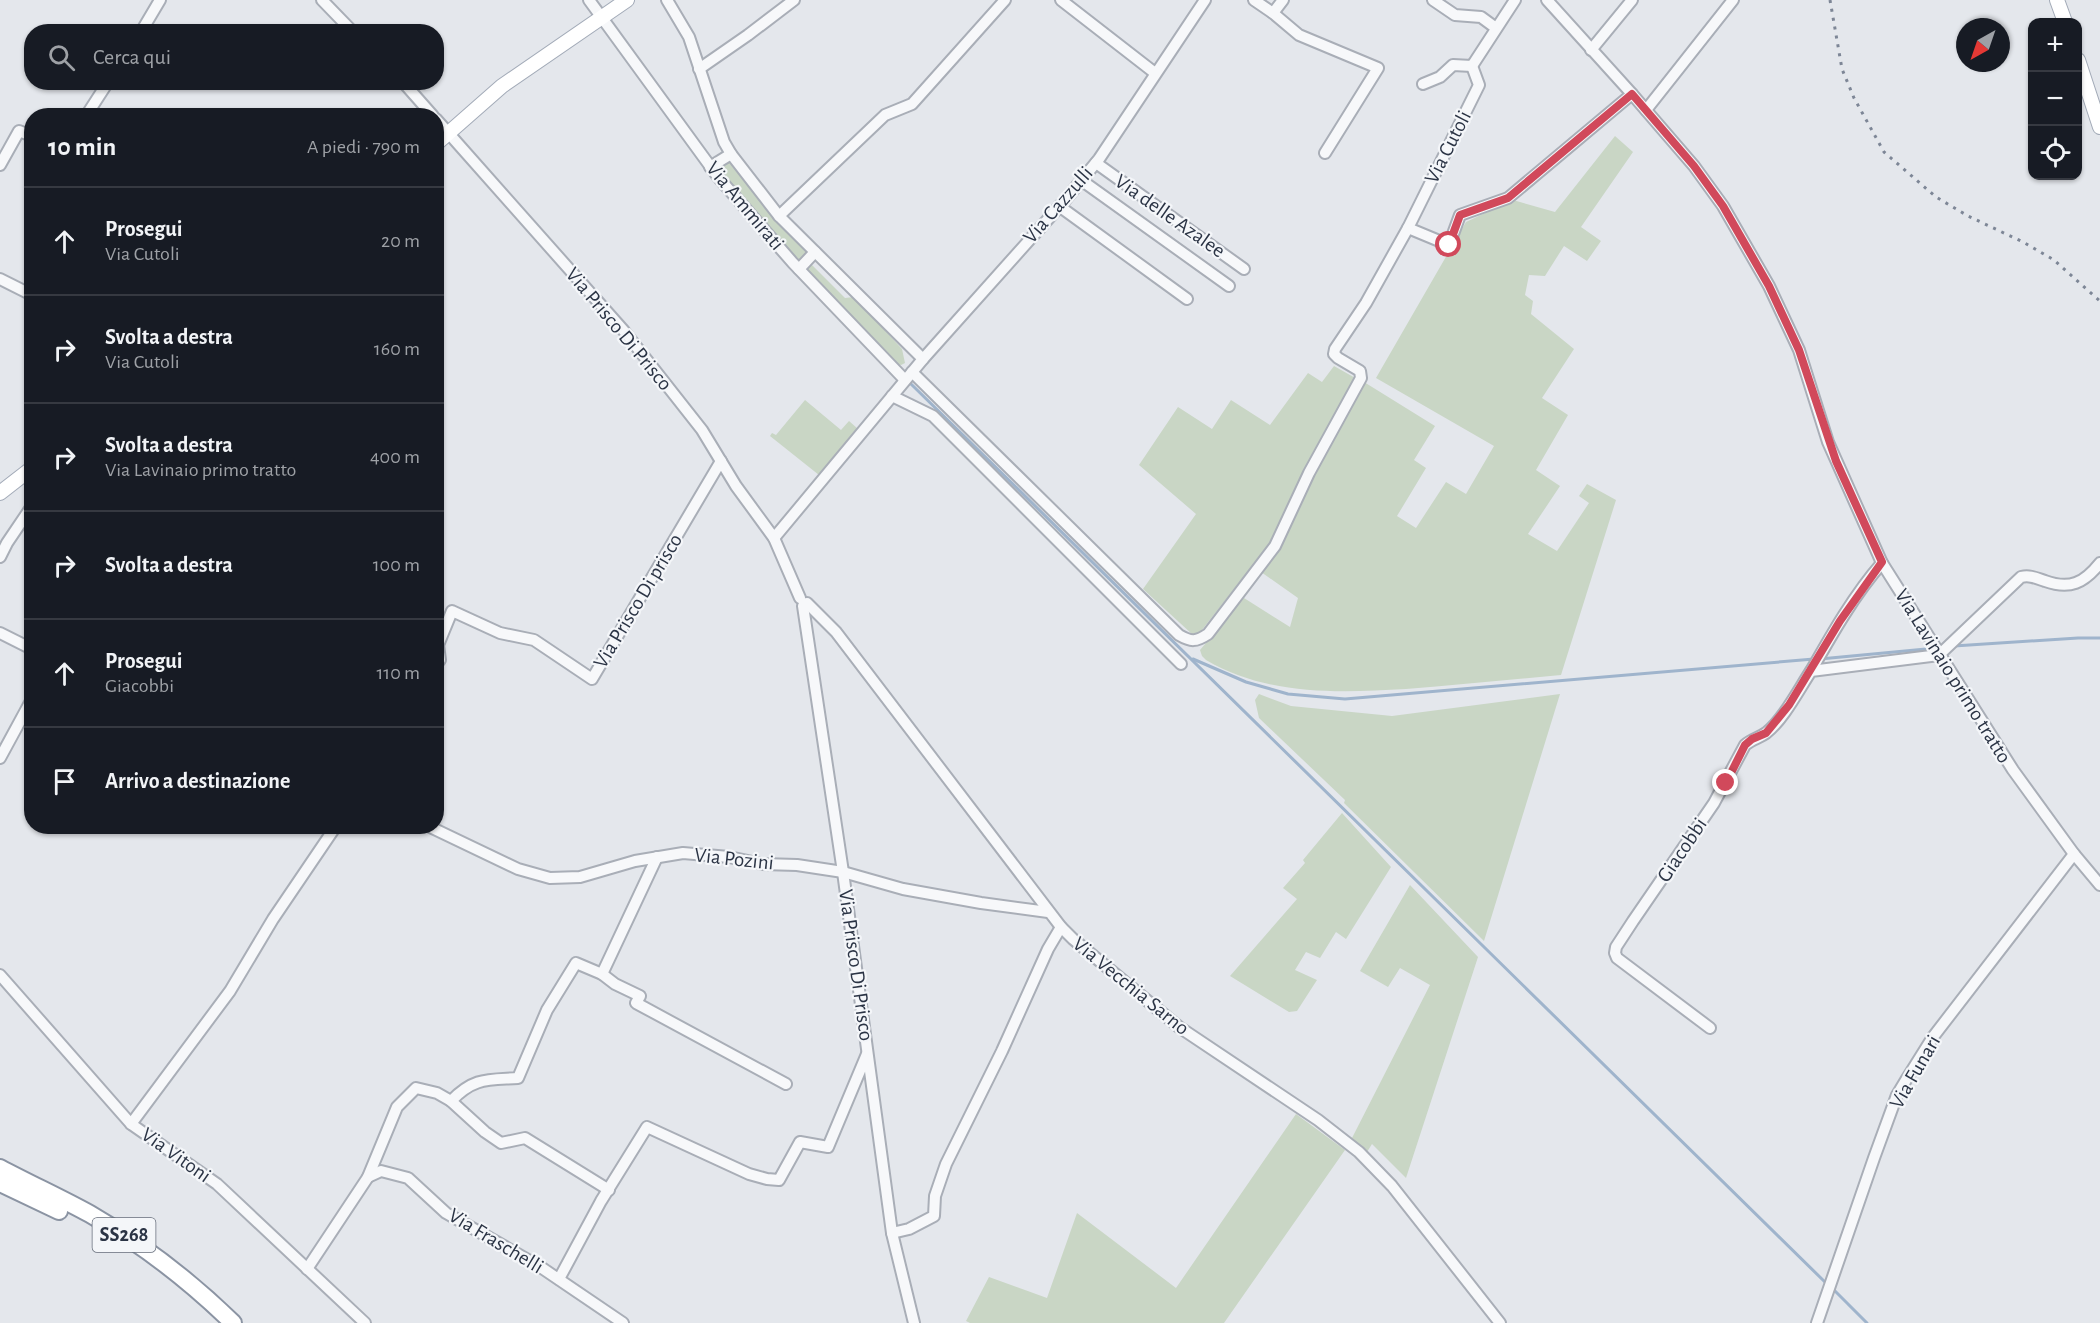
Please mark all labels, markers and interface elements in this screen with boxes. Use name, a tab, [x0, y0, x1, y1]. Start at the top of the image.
north arrow	[1956, 18, 2010, 72]
map controls	[2028, 18, 2082, 180]
button: +	[2028, 18, 2082, 72]
search box	[24, 24, 444, 90]
icon: search	[45, 41, 78, 74]
text: Cerca qui	[93, 46, 171, 68]
button: −	[2028, 72, 2082, 126]
street label: Via Cutoli	[1421, 107, 1475, 187]
button: locate	[2028, 126, 2082, 180]
text: 10 min	[48, 134, 116, 160]
text: A piedi · 790 m	[307, 137, 420, 157]
street label: Via Ammirati	[702, 158, 788, 254]
street label: Via Cazzulli	[1019, 163, 1097, 247]
street label: Via delle Azalee	[1111, 170, 1229, 262]
text: Prosegui	[105, 218, 182, 240]
icon: ahead	[48, 225, 81, 258]
text: 20 m	[381, 231, 420, 251]
route start	[1435, 231, 1461, 257]
text: Via Cutoli	[105, 244, 180, 264]
street label: Via Prisco Di Prisco	[562, 264, 676, 394]
text: Svolta a destra	[105, 326, 233, 348]
icon: right	[48, 333, 81, 366]
text: 160 m	[374, 339, 420, 359]
text: Via Cutoli	[105, 352, 180, 372]
text: Svolta a destra	[105, 434, 233, 456]
icon: right	[48, 441, 81, 474]
text: 400 m	[370, 447, 420, 467]
text: Via Lavinaio primo tratto	[105, 460, 296, 480]
street label: Via Prisco Di prisco	[590, 530, 686, 672]
icon: right	[48, 549, 81, 582]
text: Svolta a destra	[105, 554, 233, 576]
text: 100 m	[373, 555, 420, 575]
street label: Via Lavinaio primo tratto	[1891, 585, 2015, 767]
text: Prosegui	[105, 650, 182, 672]
icon: ahead	[48, 657, 81, 690]
text: 110 m	[376, 663, 420, 683]
text: Giacobbi	[105, 676, 174, 696]
icon: arrive	[48, 765, 81, 798]
route end	[1712, 769, 1738, 795]
text: Arrivo a destinazione	[105, 770, 290, 792]
street label: Giacobbi	[1653, 814, 1711, 886]
street label: Via Pozini	[693, 844, 775, 874]
street label: Via Prisco Di Prisco	[835, 888, 877, 1042]
street label: Via Vecchia Sarno	[1069, 933, 1193, 1039]
street label: Via Funari	[1886, 1032, 1944, 1112]
street label: Via Vitoni	[137, 1124, 215, 1186]
street label: Via Fraschelli	[445, 1205, 547, 1277]
road number: SS268	[92, 1218, 156, 1252]

